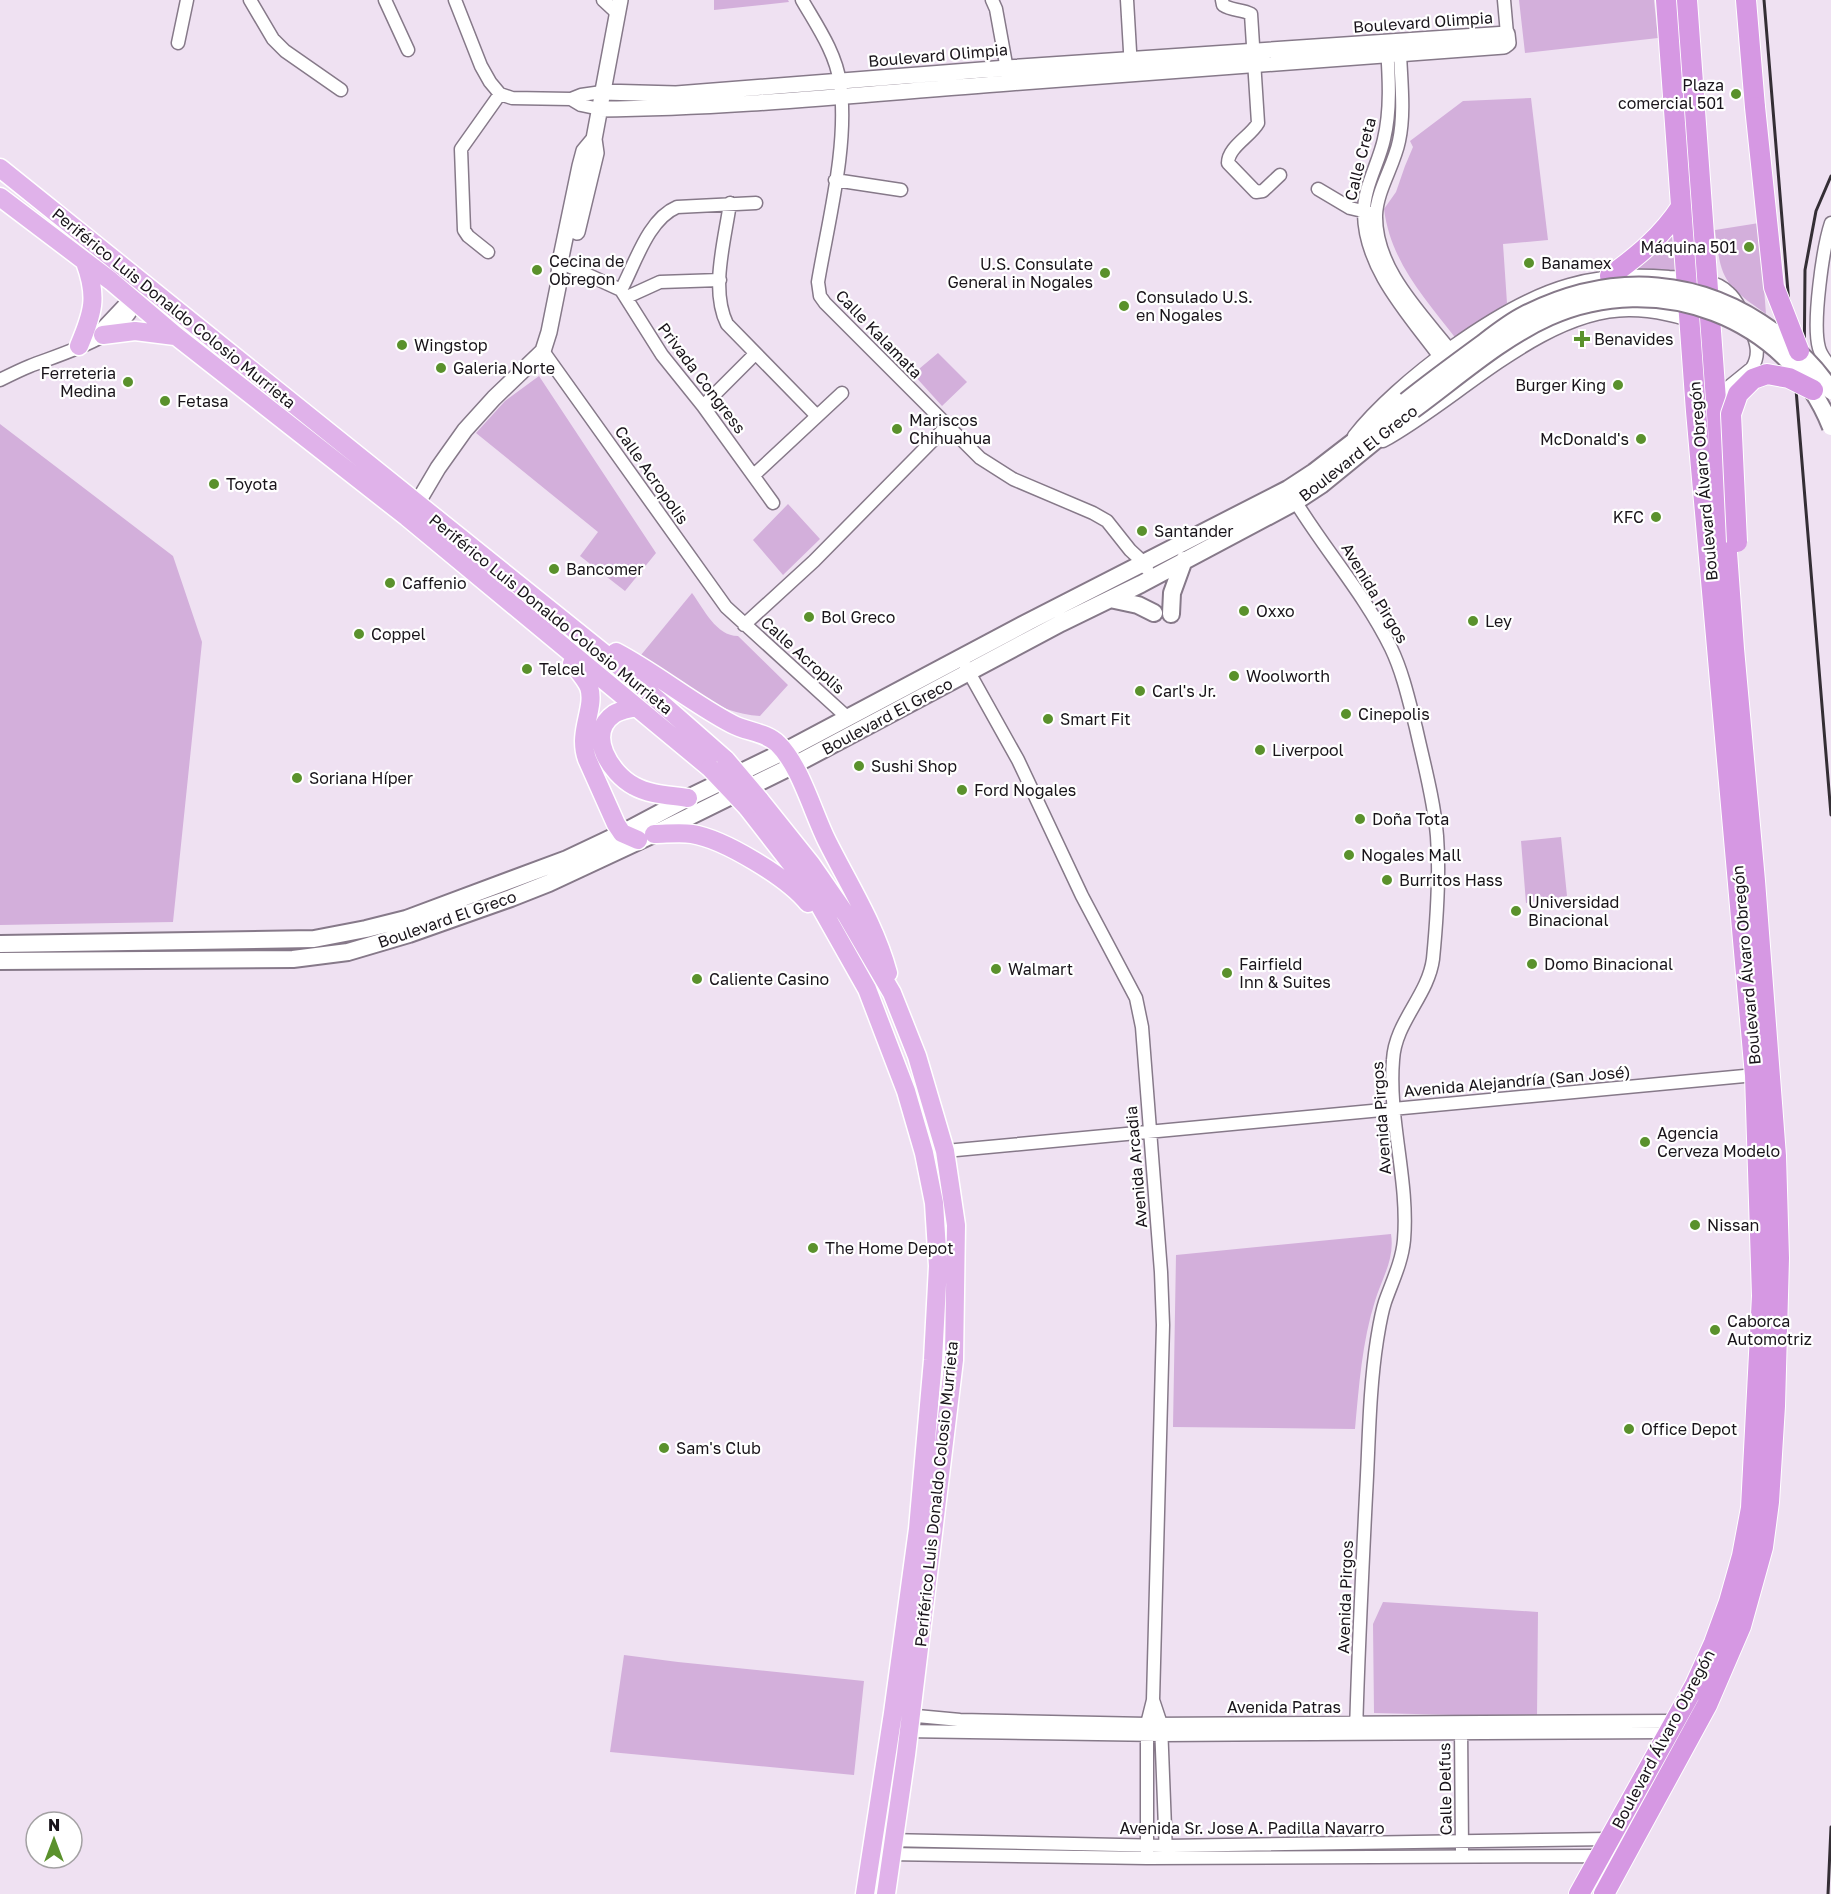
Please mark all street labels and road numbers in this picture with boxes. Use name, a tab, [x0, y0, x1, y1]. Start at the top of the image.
street label: Boulevard Olimpia	[1353, 7, 1493, 37]
street label: Boulevard Olimpia	[867, 39, 1009, 71]
street label: Calle Creta	[1340, 115, 1380, 203]
street label: Periférico Luis Donaldo Colosio Murrieta	[48, 203, 300, 413]
street label: Calle Kalamata	[832, 285, 926, 383]
street label: Privada Congress	[654, 319, 750, 437]
street label: Boulevard Álvaro Obregón	[1684, 380, 1722, 582]
street label: Boulevard El Greco	[1295, 400, 1421, 506]
street label: Calle Acropolis	[611, 422, 693, 528]
street label: Periférico Luis Donaldo Colosio Murrieta	[425, 509, 677, 719]
street label: Avenida Pirgos	[1337, 539, 1413, 647]
street label: Calle Acroplis	[757, 612, 849, 698]
street label: Boulevard El Greco	[818, 673, 956, 759]
street label: Boulevard Álvaro Obregón	[1727, 864, 1765, 1066]
street label: Boulevard El Greco	[375, 886, 519, 952]
street label: Avenida Pirgos	[1367, 1061, 1395, 1175]
street label: Avenida Alejandría (San José)	[1403, 1061, 1631, 1101]
street label: Avenida Arcadia	[1121, 1105, 1151, 1229]
street label: Periférico Luis Donaldo Colosio Murrieta	[910, 1340, 962, 1648]
street label: Avenida Pirgos	[1333, 1540, 1357, 1654]
street label: Boulevard Álvaro Obregón	[1607, 1646, 1719, 1832]
street label: Avenida Patras	[1227, 1697, 1341, 1717]
street label: Calle Delfus	[1434, 1743, 1456, 1835]
street label: Avenida Sr. Jose A. Padilla Navarro	[1119, 1818, 1385, 1838]

